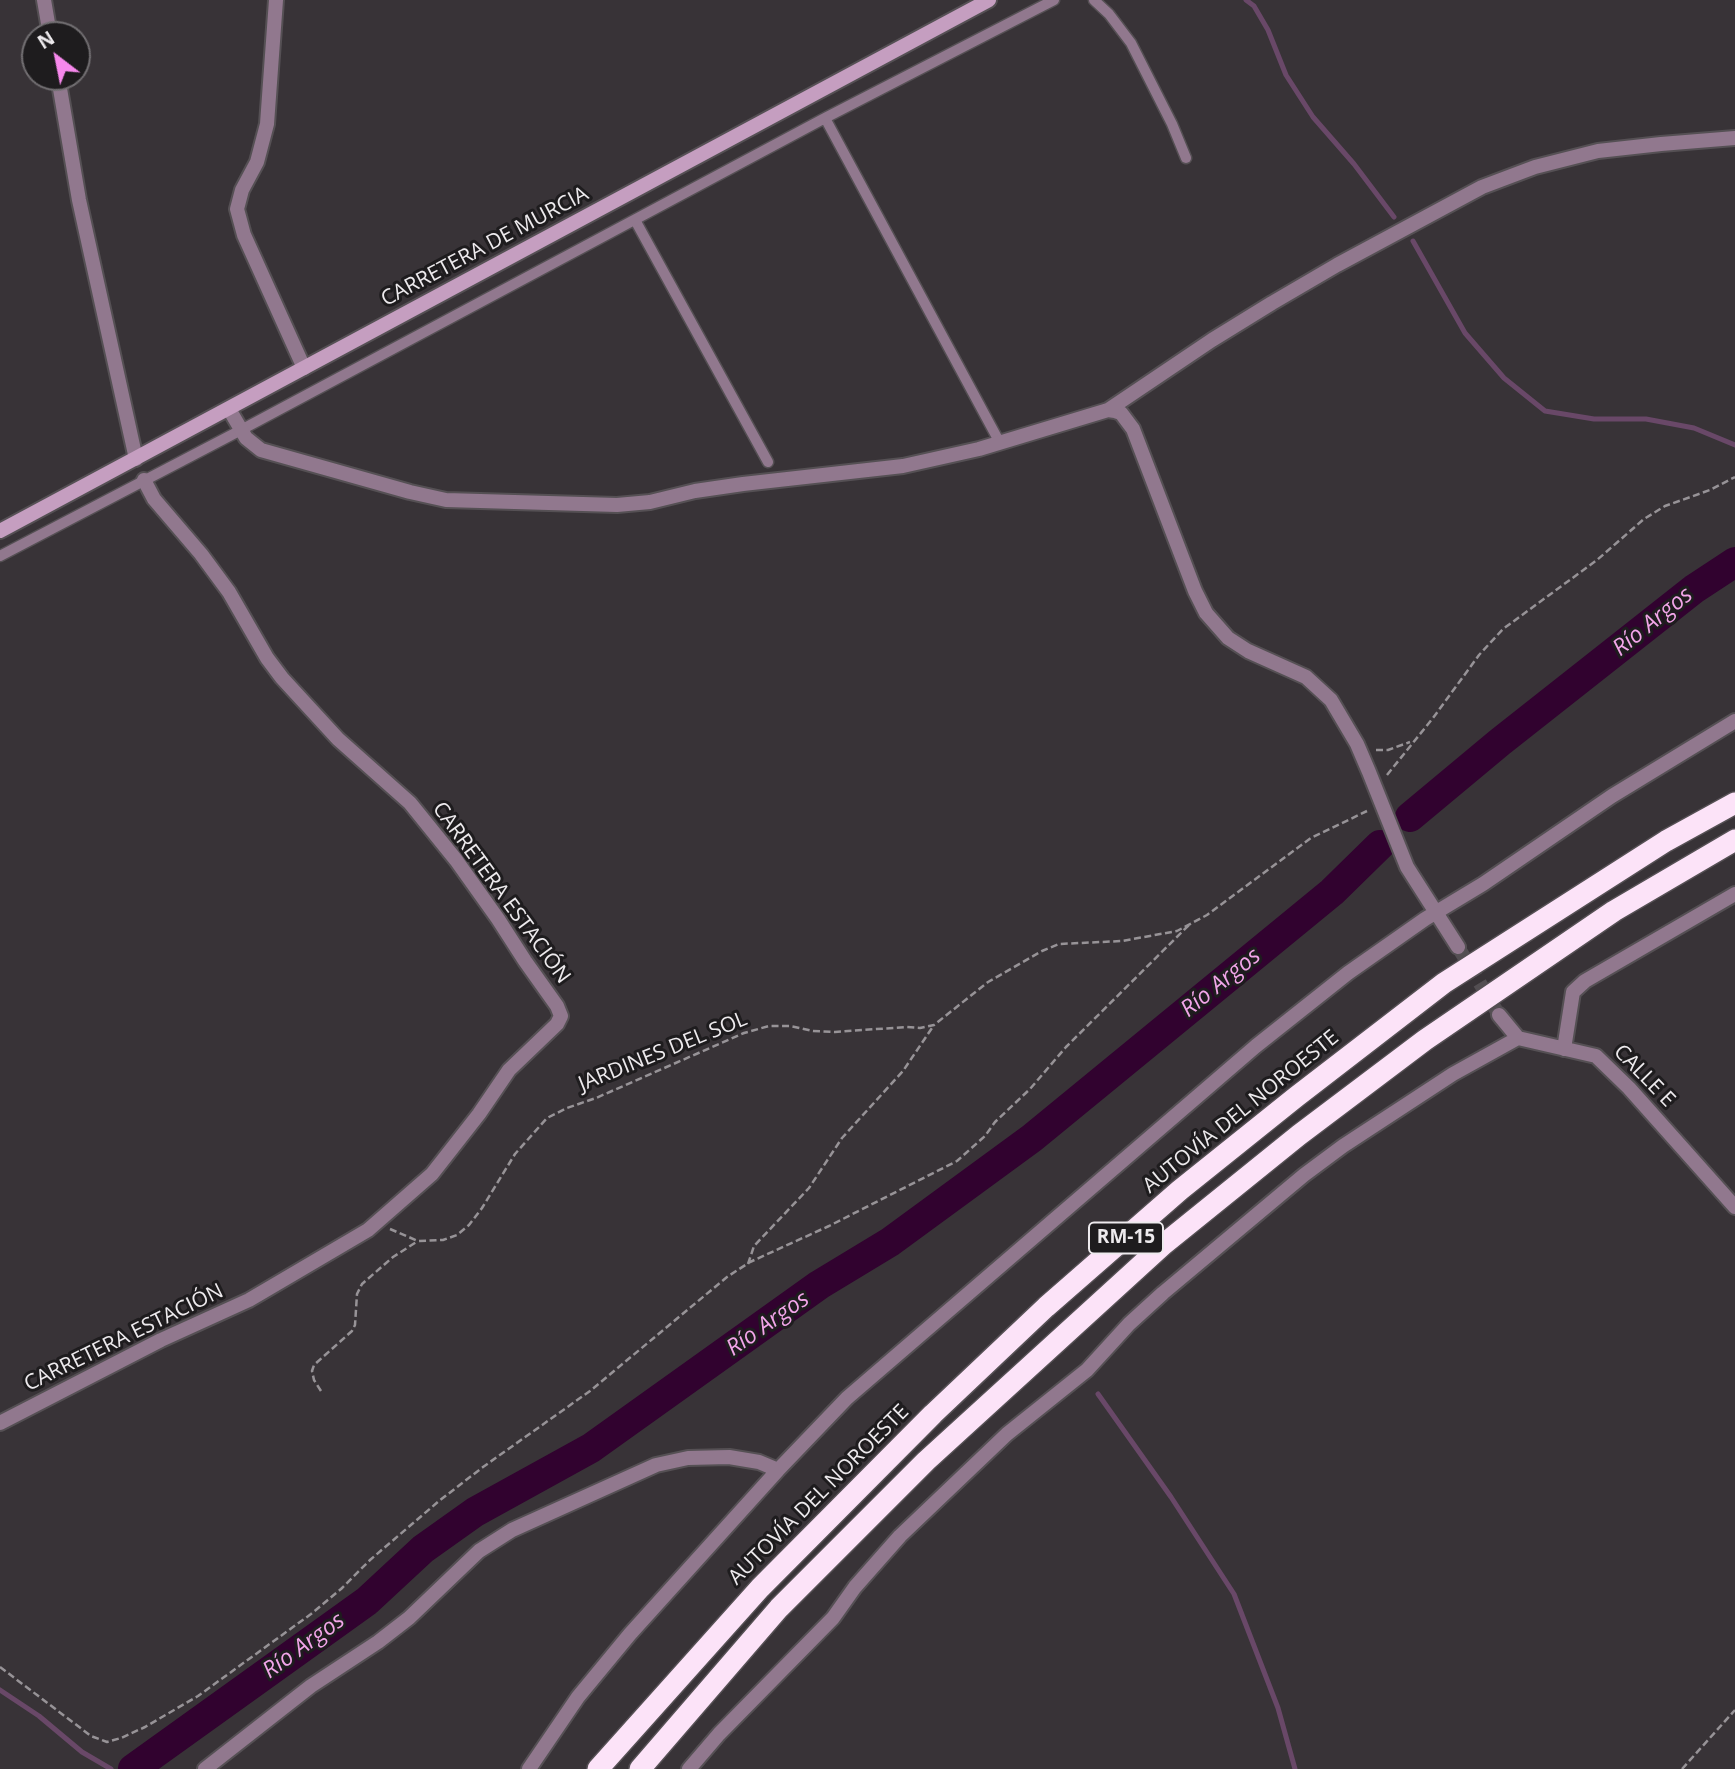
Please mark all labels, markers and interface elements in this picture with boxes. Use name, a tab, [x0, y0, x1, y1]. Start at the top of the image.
north arrow	[21, 21, 91, 91]
text: N	[32, 25, 59, 55]
street label: CARRETERA DE MURCIA	[377, 182, 593, 312]
water label: Río Argos	[1608, 581, 1698, 663]
street label: CARRETERA ESTACIÓN	[427, 797, 575, 989]
water label: Río Argos	[1176, 942, 1266, 1024]
street label: JARDINES DEL SOL	[575, 1007, 751, 1097]
street label: AUTOVÍA DEL NOROESTE	[1138, 1025, 1344, 1199]
street label: CALLE E	[1608, 1039, 1680, 1113]
road number: RM-15	[1089, 1222, 1163, 1254]
street label: CARRETERA ESTACIÓN	[20, 1279, 228, 1397]
water label: Río Argos	[721, 1286, 815, 1362]
street label: AUTOVÍA DEL NOROESTE	[724, 1400, 914, 1590]
water label: Río Argos	[258, 1607, 350, 1685]

